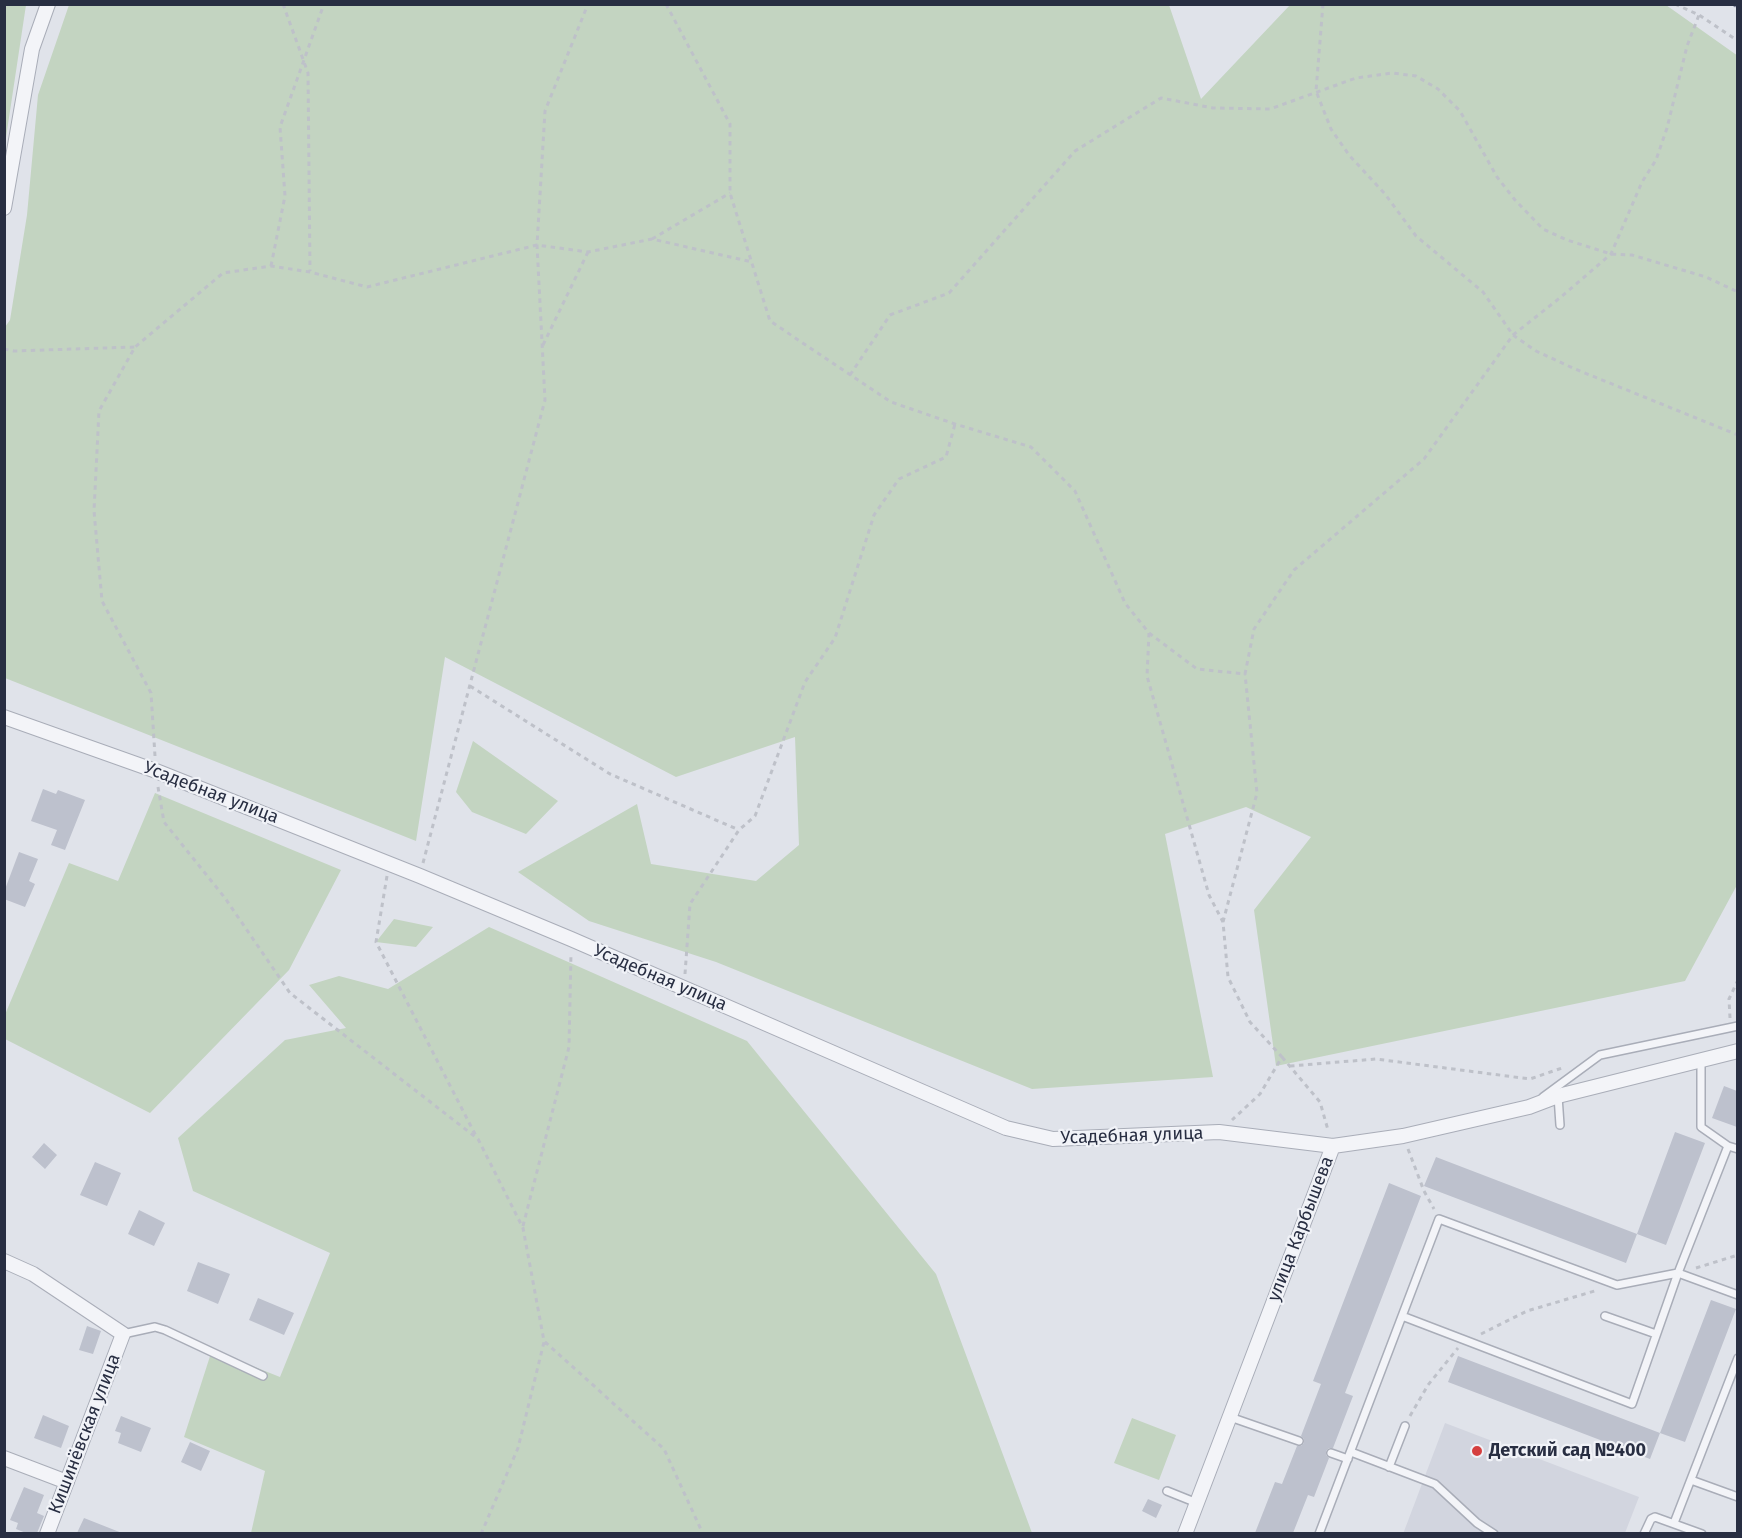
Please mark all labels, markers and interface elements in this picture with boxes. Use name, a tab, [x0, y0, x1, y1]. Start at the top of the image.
street label: Усадебная улица	[140, 757, 282, 829]
street label: Усадебная улица	[590, 940, 730, 1016]
street label: Усадебная улица	[1060, 1123, 1204, 1149]
street label: улица Карбышева	[1263, 1154, 1339, 1304]
street label: Кишинёвская улица	[45, 1351, 125, 1517]
place label: Детский сад №400	[1489, 1440, 1646, 1462]
marker: Детский сад №400	[1470, 1444, 1484, 1458]

